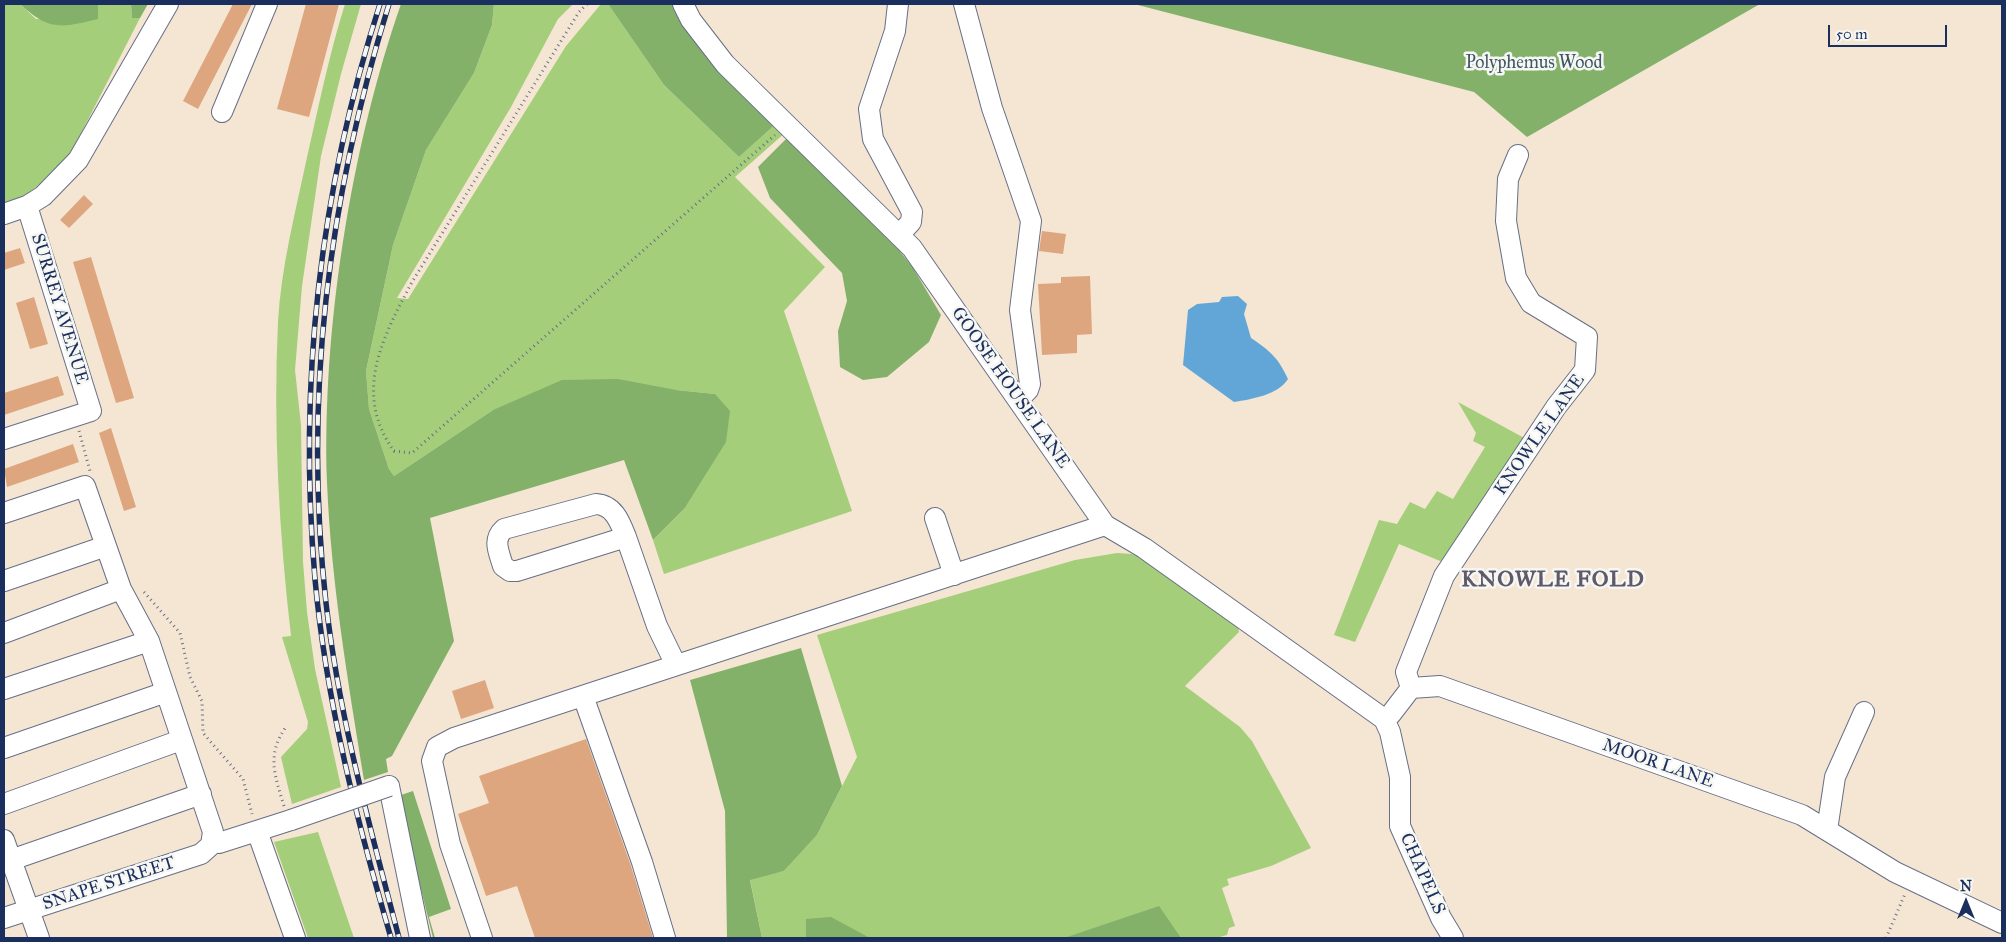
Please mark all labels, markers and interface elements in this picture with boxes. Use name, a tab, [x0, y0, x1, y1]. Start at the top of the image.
scale bar	[1831, 15, 1950, 47]
text: 50 m	[1836, 25, 1868, 43]
park label: Polyphemus Wood	[1465, 53, 1603, 75]
street label: SURREY AVENUE	[26, 231, 92, 387]
street label: GOOSE HOUSE LANE	[946, 303, 1074, 473]
street label: KNOWLE LANE	[1490, 370, 1590, 500]
district label: KNOWLE FOLD	[1460, 568, 1646, 594]
street label: MOOR LANE	[1600, 735, 1716, 793]
street label: CHAPELS	[1394, 830, 1450, 918]
street label: SNAPE STREET	[40, 852, 178, 916]
north arrow	[1941, 877, 1991, 927]
text: N	[1960, 878, 1972, 895]

